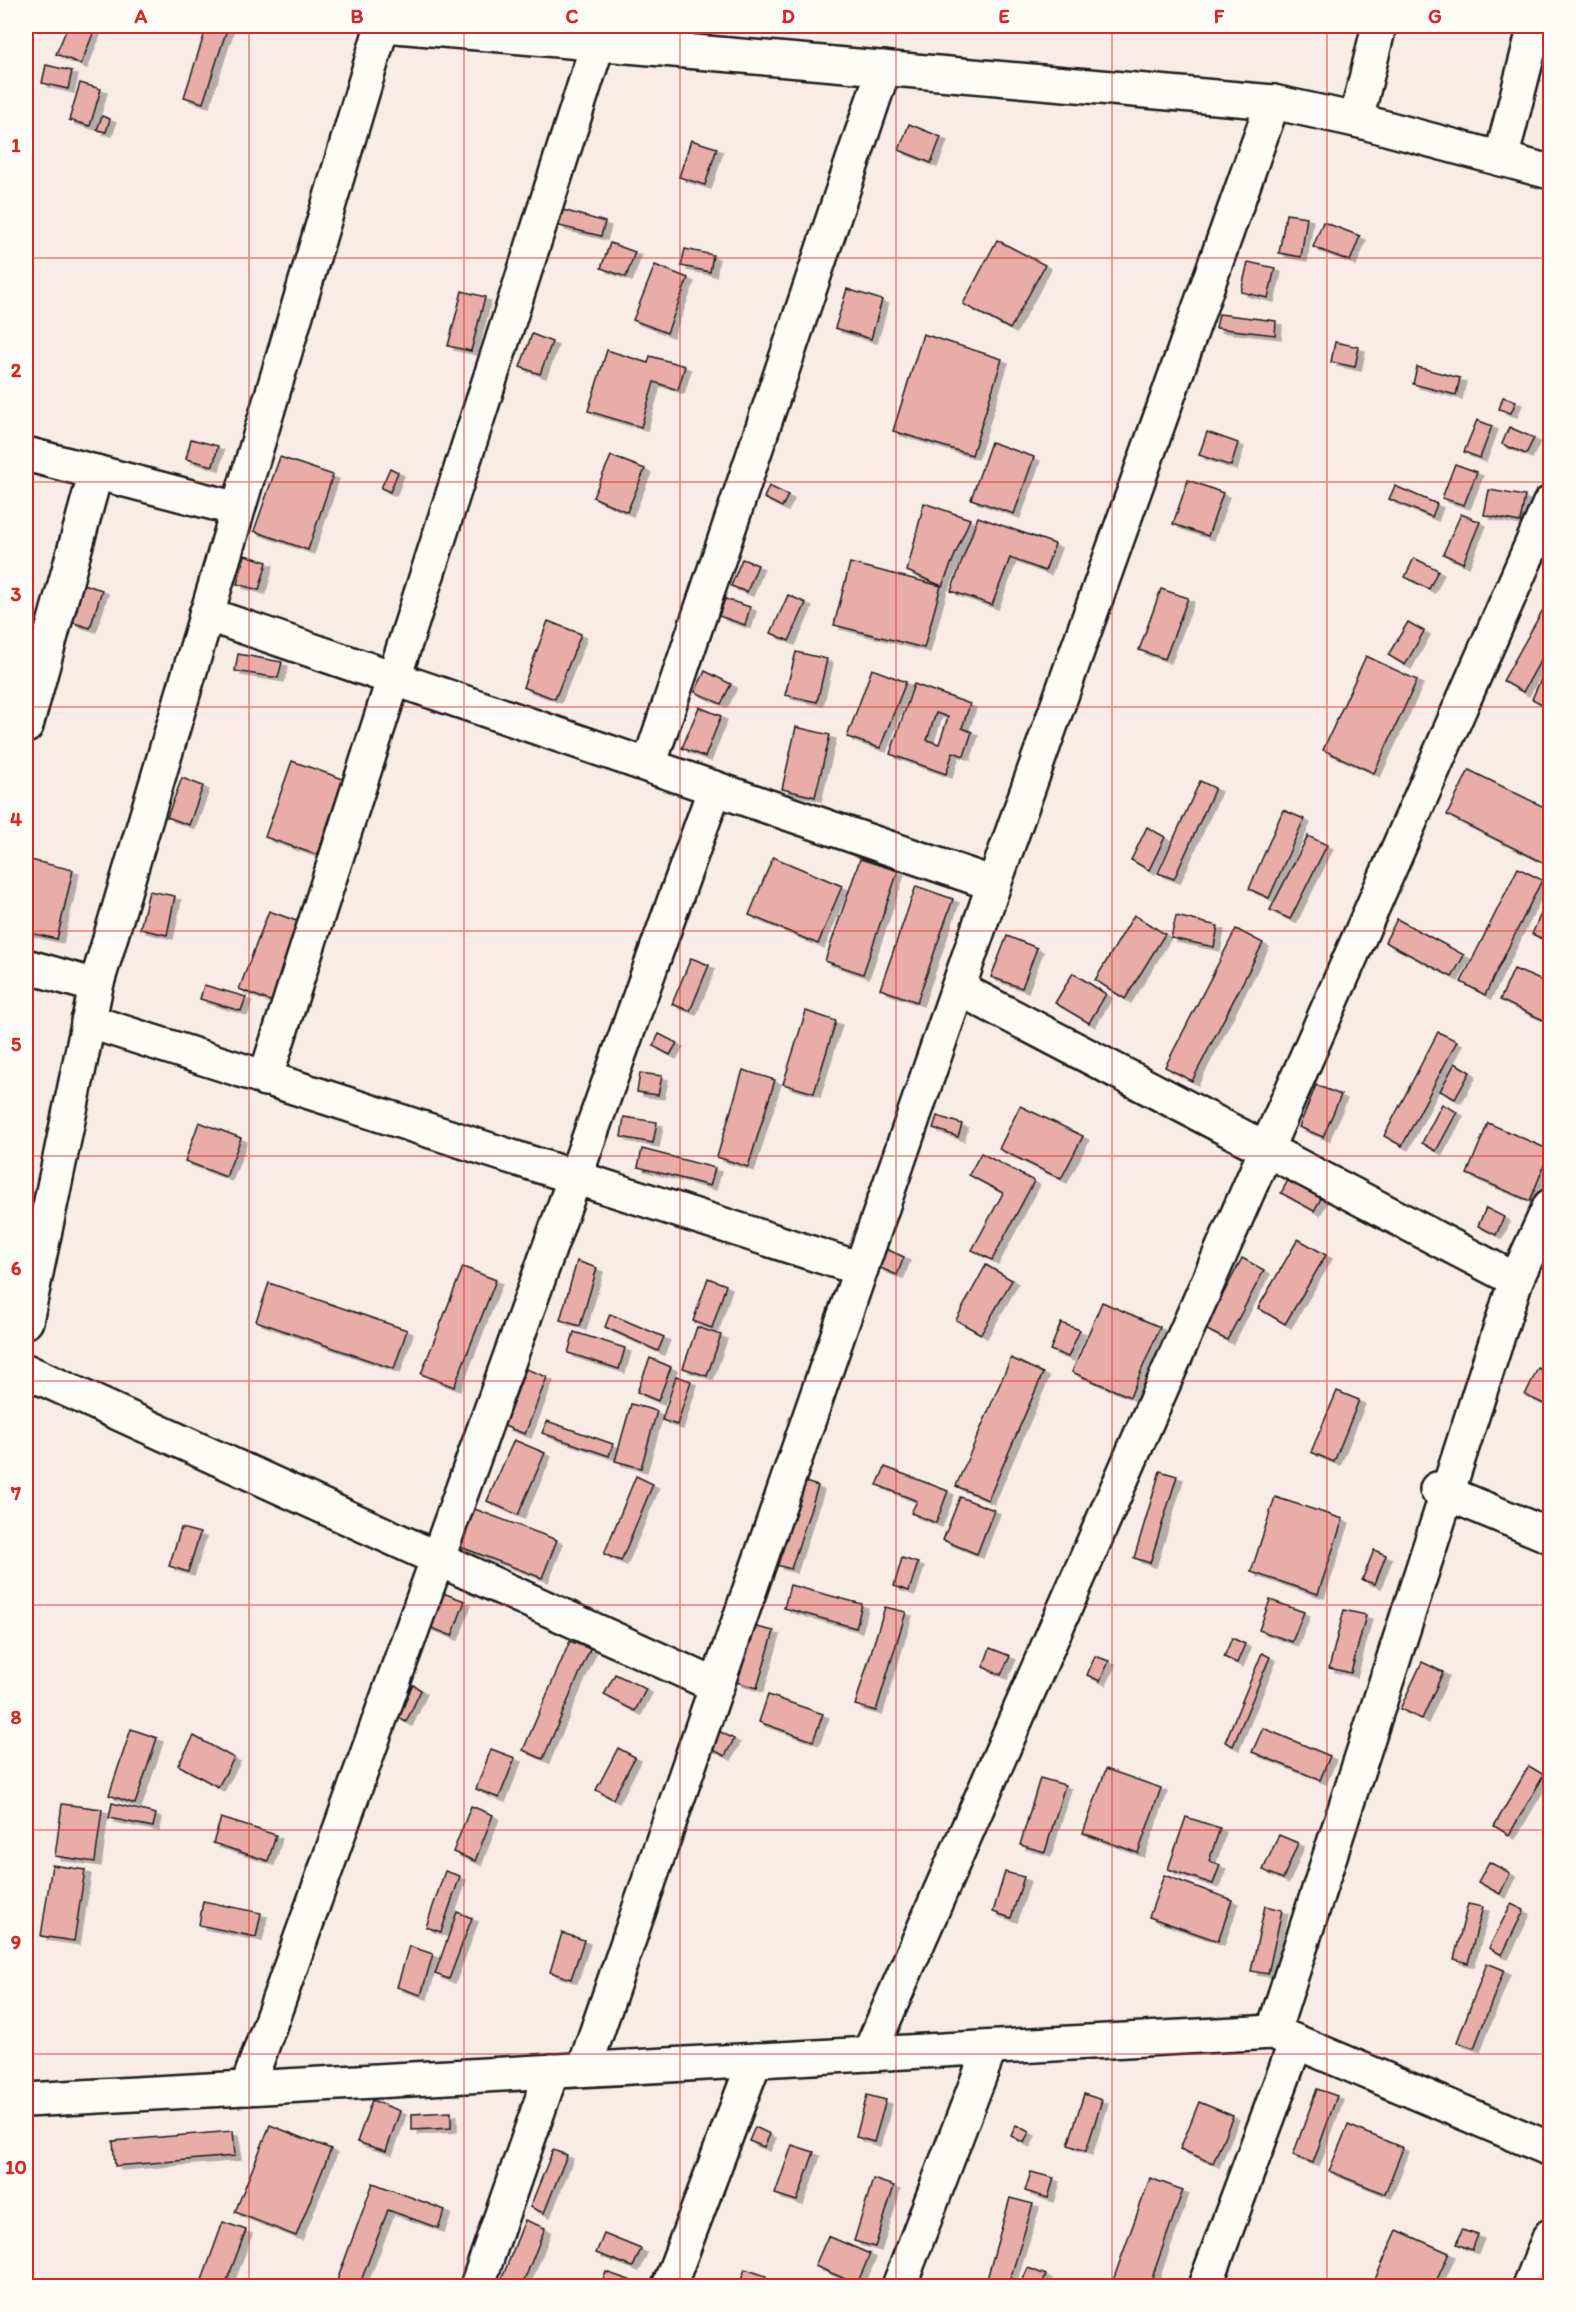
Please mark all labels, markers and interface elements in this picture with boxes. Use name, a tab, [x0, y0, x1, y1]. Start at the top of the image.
text: A	[134, 4, 148, 28]
text: B	[351, 4, 364, 28]
text: C	[566, 4, 579, 28]
text: D	[781, 4, 795, 28]
text: E	[998, 4, 1010, 28]
text: F	[1214, 4, 1225, 28]
text: G	[1428, 4, 1442, 28]
text: 1	[11, 133, 21, 157]
text: 2	[11, 358, 22, 382]
text: 3	[11, 582, 22, 606]
text: 4	[10, 807, 22, 831]
text: 5	[11, 1032, 22, 1056]
text: 6	[11, 1256, 22, 1280]
text: 7	[10, 1481, 21, 1505]
text: 8	[11, 1705, 22, 1729]
text: 9	[11, 1930, 21, 1954]
text: 10	[5, 2155, 27, 2179]

